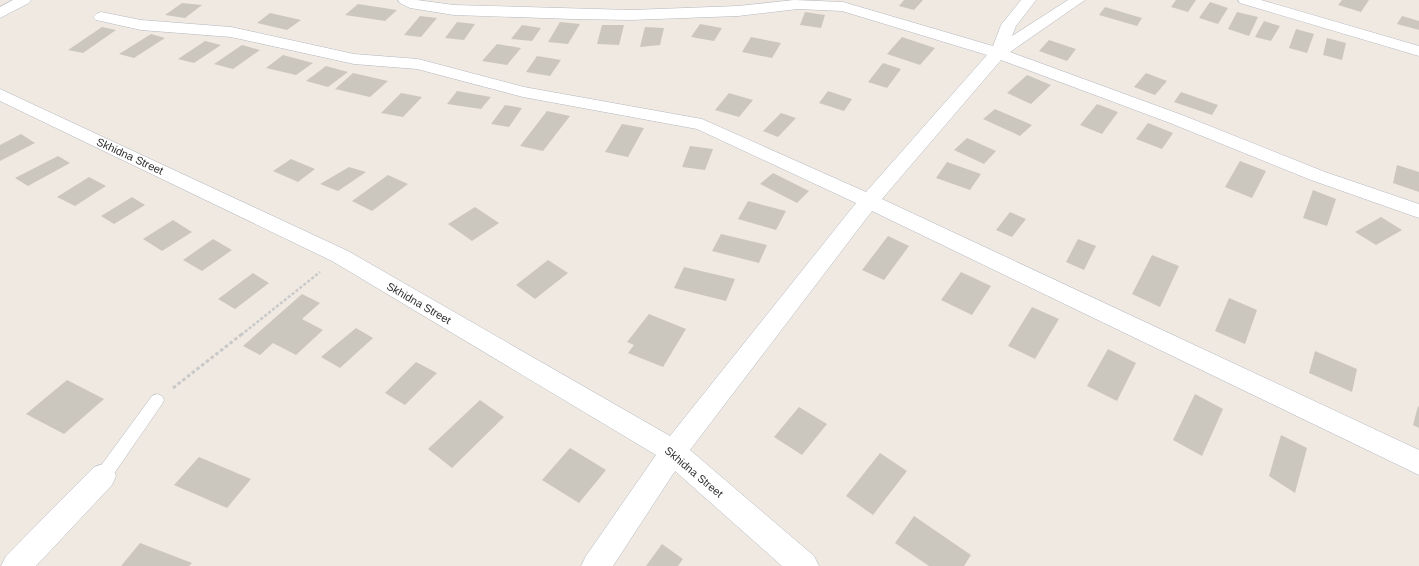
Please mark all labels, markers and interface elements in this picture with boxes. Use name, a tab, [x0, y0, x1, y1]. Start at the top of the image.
street label: Skhidna Street	[95, 135, 165, 177]
street label: Skhidna Street	[385, 280, 453, 326]
street label: Skhidna Street	[663, 444, 725, 500]

